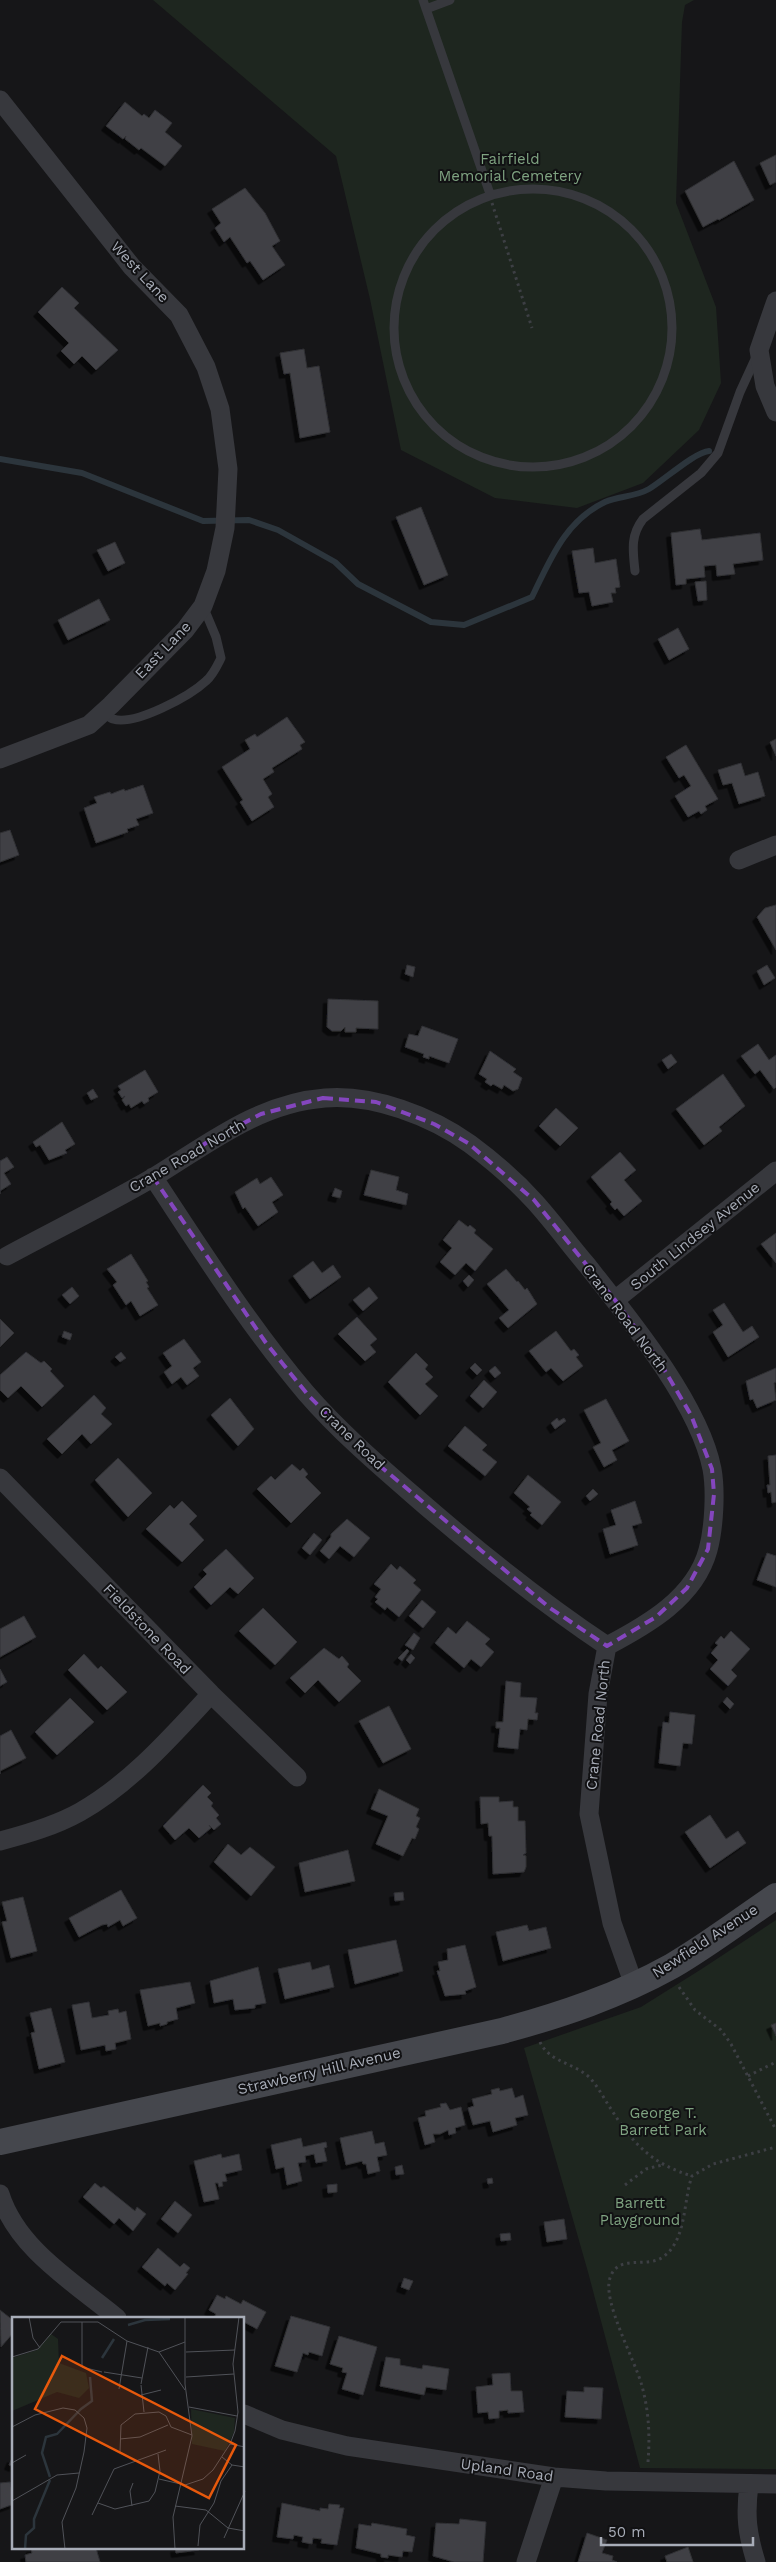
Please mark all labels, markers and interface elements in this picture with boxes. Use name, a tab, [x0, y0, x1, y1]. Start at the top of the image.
park label: Fairfield Memorial Cemetery	[439, 150, 582, 185]
street label: West Lane	[107, 238, 173, 306]
street label: East Lane	[131, 618, 195, 682]
street label: Crane Road North	[126, 1116, 248, 1196]
street label: South Lindsey Avenue	[627, 1178, 763, 1294]
street label: Crane Road North	[579, 1260, 671, 1376]
street label: Crane Road	[315, 1402, 389, 1474]
street label: Fieldstone Road	[99, 1580, 195, 1678]
street label: Crane Road North	[582, 1659, 614, 1791]
street label: Newfield Avenue	[649, 1900, 761, 1982]
street label: Strawberry Hill Avenue	[236, 2043, 402, 2099]
park label: George T. Barrett Park	[619, 2104, 707, 2139]
park label: Barrett Playground	[600, 2194, 680, 2229]
inset map	[12, 2317, 245, 2550]
street label: Upland Road	[459, 2455, 555, 2485]
scale bar	[601, 2514, 754, 2546]
text: 50 m	[608, 2523, 645, 2541]

